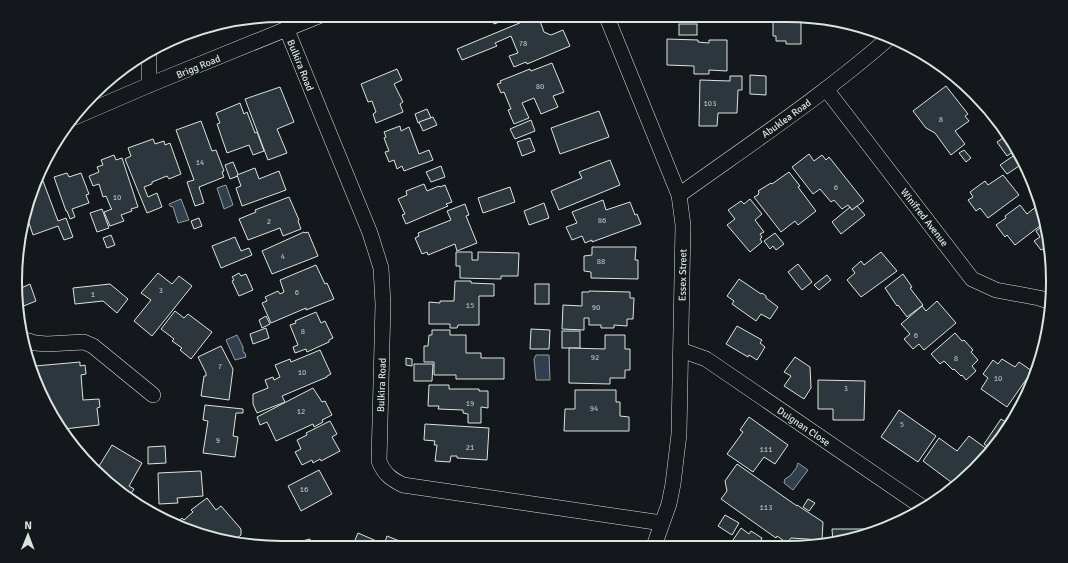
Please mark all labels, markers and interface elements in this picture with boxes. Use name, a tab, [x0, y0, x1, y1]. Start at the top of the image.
street label: Bulkira Road	[284, 38, 316, 93]
house number: 78	[519, 38, 527, 48]
street label: Brigg Road	[175, 53, 222, 81]
house number: 80	[536, 81, 544, 91]
street label: Abuklea Road	[759, 97, 814, 141]
house number: 103	[704, 98, 716, 108]
house number: 8	[939, 114, 943, 124]
house number: 14	[196, 157, 205, 167]
house number: 6	[834, 182, 838, 192]
street label: Winifred Avenue	[898, 186, 951, 249]
house number: 10	[113, 192, 121, 202]
house number: 86	[598, 215, 606, 225]
house number: 2	[267, 216, 271, 226]
street label: Essex Street	[677, 248, 689, 301]
house number: 4	[281, 251, 286, 261]
house number: 88	[597, 256, 605, 266]
house number: 3	[159, 285, 163, 295]
house number: 6	[295, 287, 299, 297]
house number: 1	[91, 289, 95, 299]
house number: 15	[466, 300, 474, 310]
house number: 90	[592, 302, 600, 312]
house number: 8	[301, 326, 305, 336]
house number: 6	[914, 330, 918, 340]
house number: 92	[591, 352, 599, 362]
house number: 8	[954, 353, 958, 363]
street label: Bulkira Road	[375, 358, 389, 412]
house number: 7	[218, 361, 222, 371]
house number: 10	[298, 367, 306, 377]
house number: 10	[994, 373, 1002, 383]
house number: 3	[844, 383, 848, 393]
house number: 19	[466, 398, 474, 408]
house number: 94	[590, 403, 599, 413]
street label: Duignan Close	[775, 405, 832, 449]
house number: 12	[297, 406, 305, 416]
house number: 5	[900, 419, 904, 429]
house number: 9	[216, 435, 220, 445]
house number: 21	[466, 442, 474, 452]
house number: 111	[760, 444, 772, 454]
house number: 16	[300, 484, 308, 494]
house number: 113	[760, 502, 772, 512]
north arrow	[8, 515, 48, 555]
text: N	[24, 519, 32, 532]

